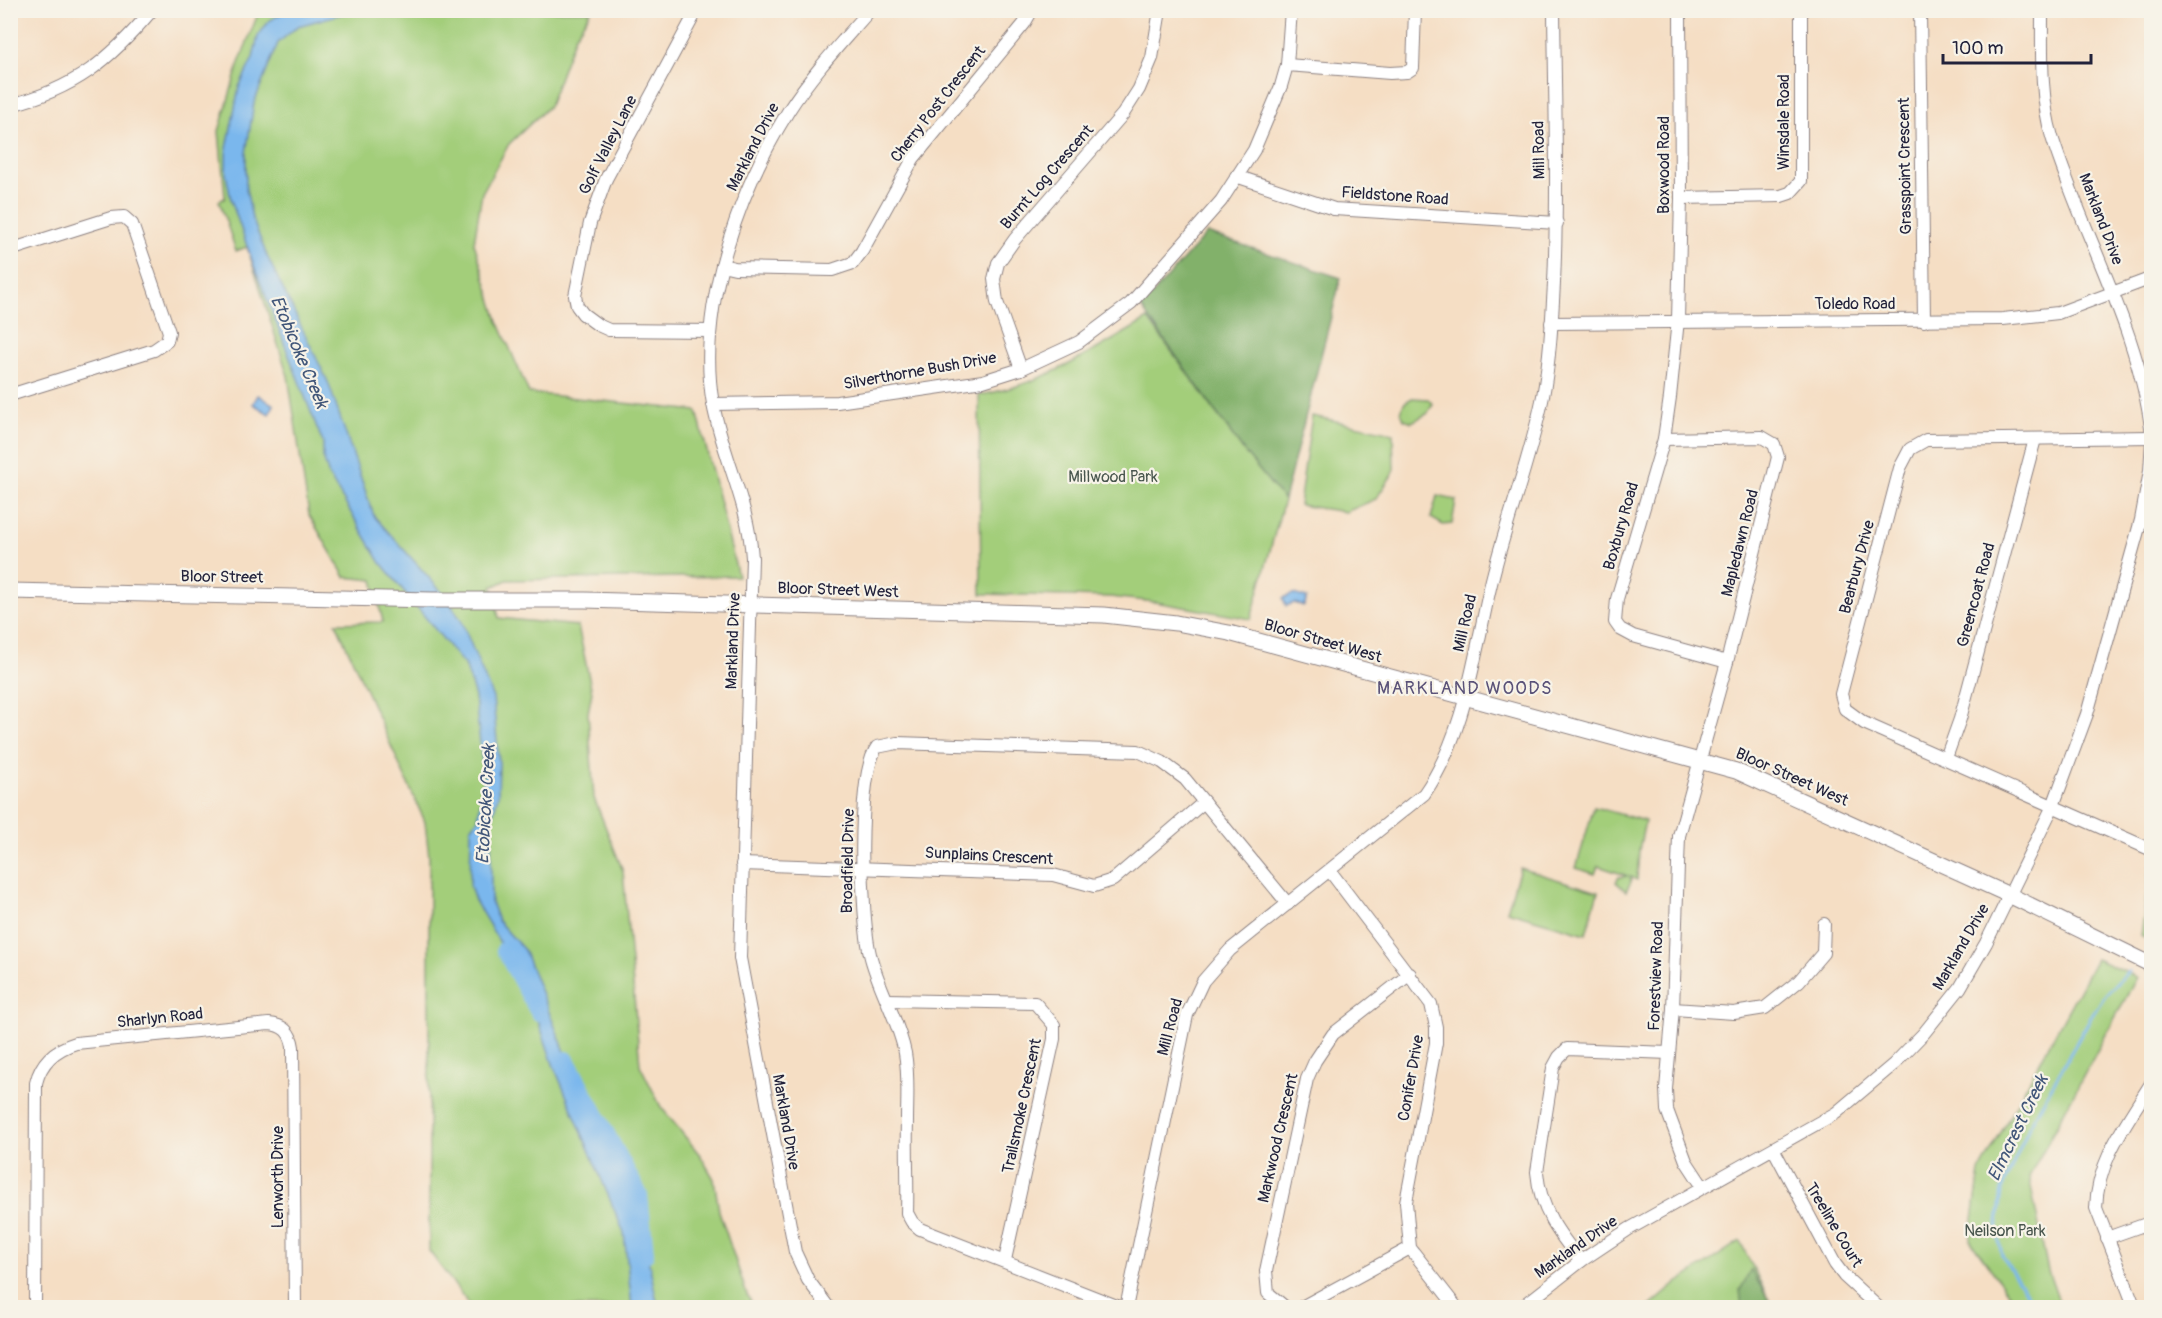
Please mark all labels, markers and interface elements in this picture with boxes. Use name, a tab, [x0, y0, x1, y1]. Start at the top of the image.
scale bar	[1943, 27, 2092, 65]
text: 100 m	[1952, 37, 2004, 60]
street label: Cherry Post Crescent	[886, 41, 990, 166]
street label: Winsdale Road	[1774, 74, 1794, 170]
street label: Golf Valley Lane	[574, 92, 642, 198]
street label: Grasspoint Crescent	[1894, 97, 1916, 235]
street label: Markland Drive	[722, 99, 784, 195]
street label: Boxwood Road	[1654, 116, 1674, 214]
street label: Burnt Log Crescent	[996, 120, 1098, 233]
street label: Mill Road	[1528, 121, 1550, 179]
street label: Markland Drive	[2074, 170, 2128, 268]
street label: Fieldstone Road	[1341, 182, 1449, 210]
water label: Etobicoke Creek	[265, 292, 334, 413]
street label: Toledo Road	[1814, 294, 1896, 314]
street label: Silverthorne Bush Drive	[842, 348, 998, 394]
park label: Millwood Park	[1068, 467, 1158, 487]
street label: Boxbury Road	[1599, 480, 1643, 572]
street label: Mapledawn Road	[1717, 487, 1763, 599]
street label: Bearbury Drive	[1835, 518, 1879, 616]
street label: Greencoat Road	[1952, 541, 2000, 649]
street label: Bloor Street	[181, 566, 264, 588]
street label: Bloor Street West	[777, 578, 899, 602]
street label: Markland Drive	[721, 592, 745, 690]
street label: Mill Road	[1449, 592, 1481, 654]
street label: Bloor Street West	[1262, 615, 1385, 667]
district label: MARKLAND WOODS	[1377, 677, 1553, 700]
water label: Etobicoke Creek	[471, 742, 501, 864]
street label: Bloor Street West	[1733, 743, 1852, 811]
street label: Broadfield Drive	[837, 808, 859, 914]
street label: Sunplains Crescent	[924, 843, 1054, 869]
street label: Markland Drive	[1928, 900, 1994, 994]
street label: Forestview Road	[1644, 921, 1668, 1031]
street label: Mill Road	[1153, 996, 1187, 1058]
street label: Sharlyn Road	[116, 1004, 204, 1032]
street label: Conifer Drive	[1394, 1033, 1428, 1123]
street label: Trailsmoke Crescent	[998, 1036, 1046, 1175]
water label: Elmcrest Creek	[1982, 1070, 2054, 1185]
street label: Markwood Crescent	[1253, 1071, 1303, 1205]
street label: Markland Drive	[768, 1073, 804, 1171]
street label: Lenworth Drive	[268, 1126, 288, 1228]
street label: Treeline Court	[1801, 1179, 1867, 1271]
street label: Markland Drive	[1531, 1211, 1621, 1283]
park label: Neilson Park	[1964, 1221, 2046, 1241]

